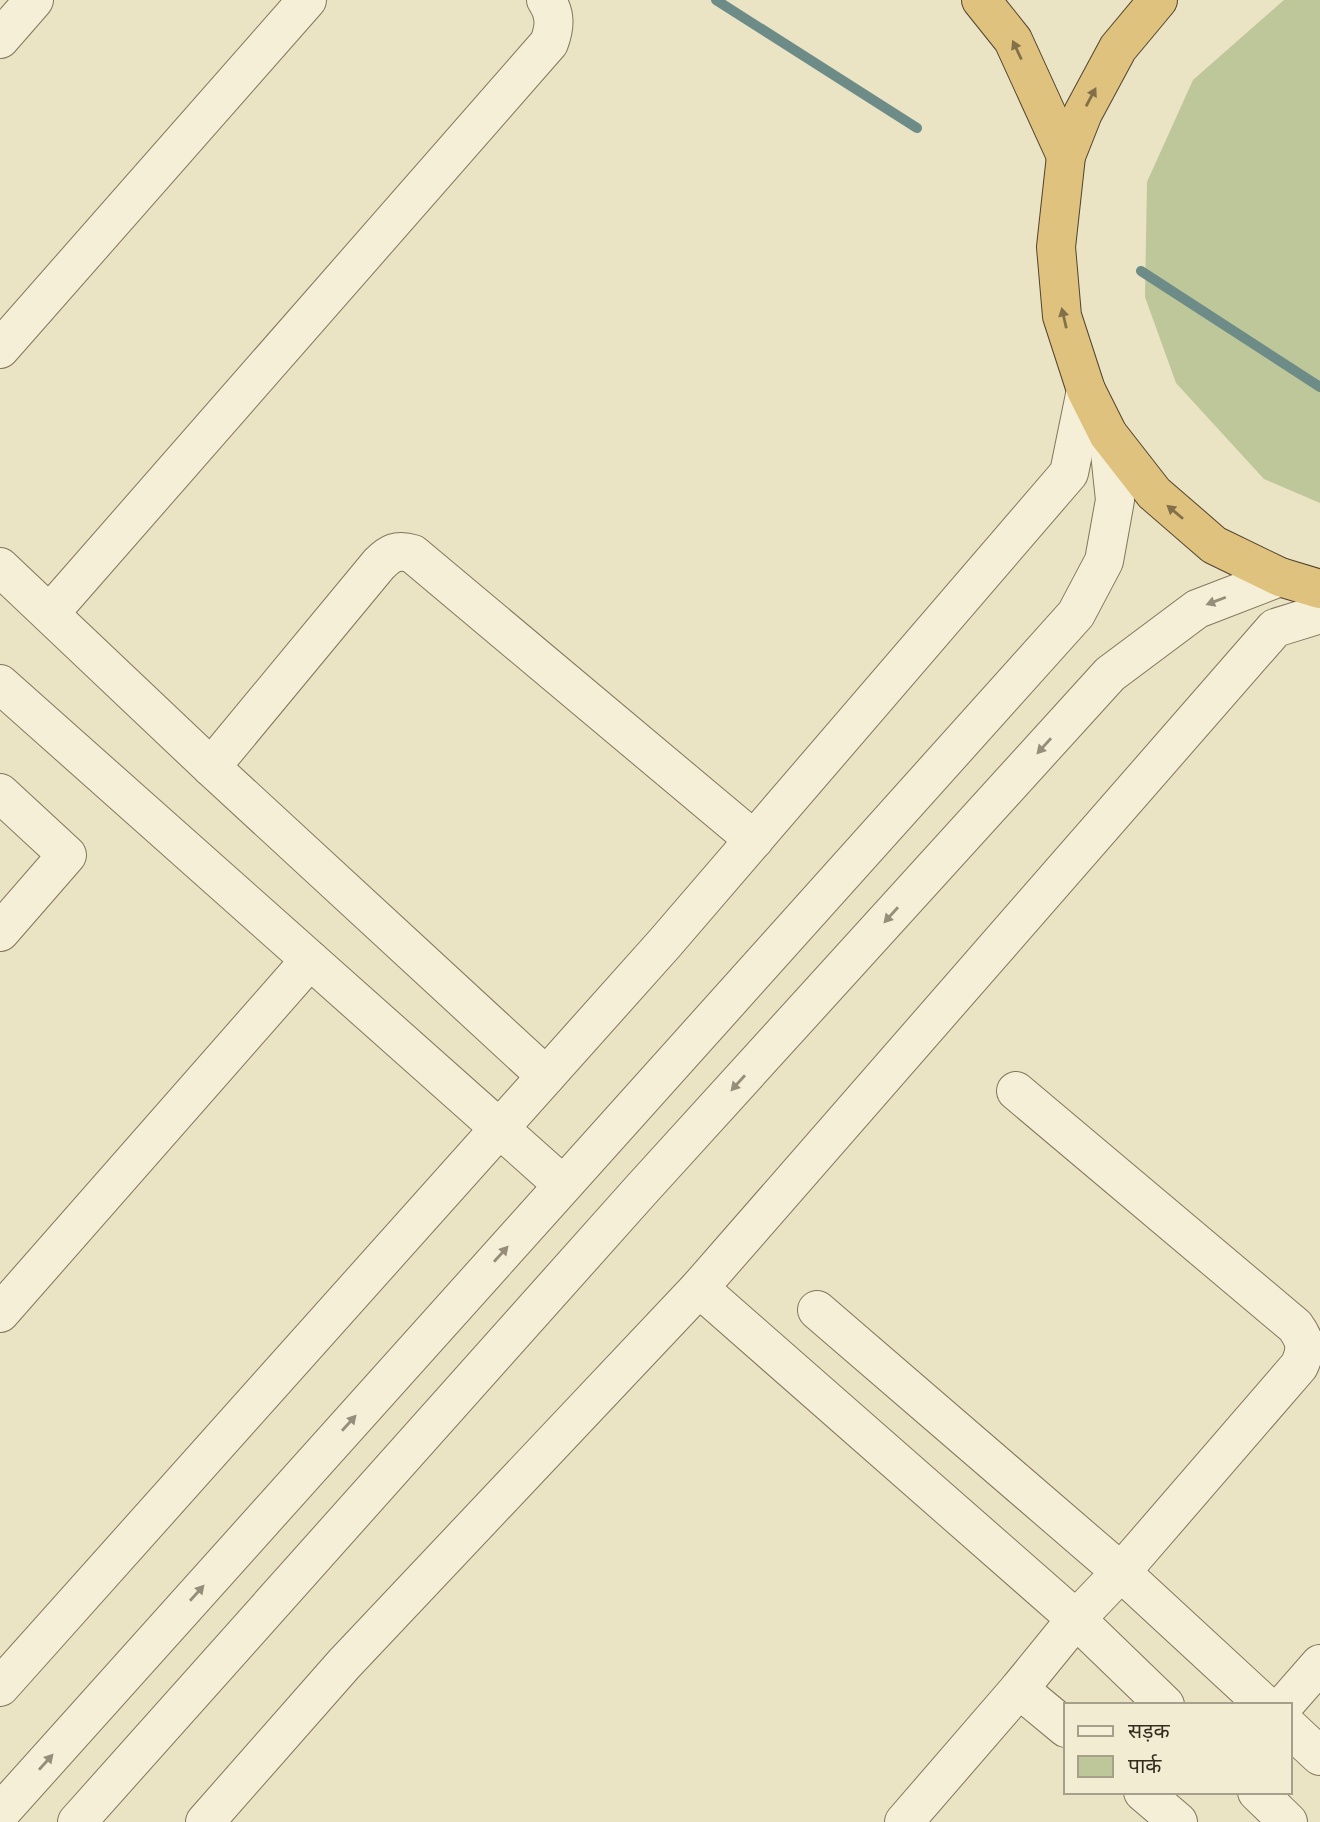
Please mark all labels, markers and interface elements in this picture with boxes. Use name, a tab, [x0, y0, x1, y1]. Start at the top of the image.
one-way arrow	[1012, 40, 1023, 60]
one-way arrow	[1085, 87, 1097, 107]
one-way arrow	[1058, 307, 1069, 329]
one-way arrow	[1166, 504, 1184, 520]
one-way arrow	[1206, 596, 1227, 607]
one-way arrow	[1037, 738, 1052, 755]
one-way arrow	[883, 906, 899, 924]
one-way arrow	[730, 1074, 746, 1092]
one-way arrow	[493, 1245, 509, 1263]
one-way arrow	[341, 1414, 357, 1432]
one-way arrow	[189, 1585, 205, 1602]
legend	[1064, 1703, 1292, 1794]
text: सड़क	[1128, 1716, 1170, 1745]
text: पार्क	[1128, 1751, 1162, 1780]
one-way arrow	[37, 1754, 53, 1771]

